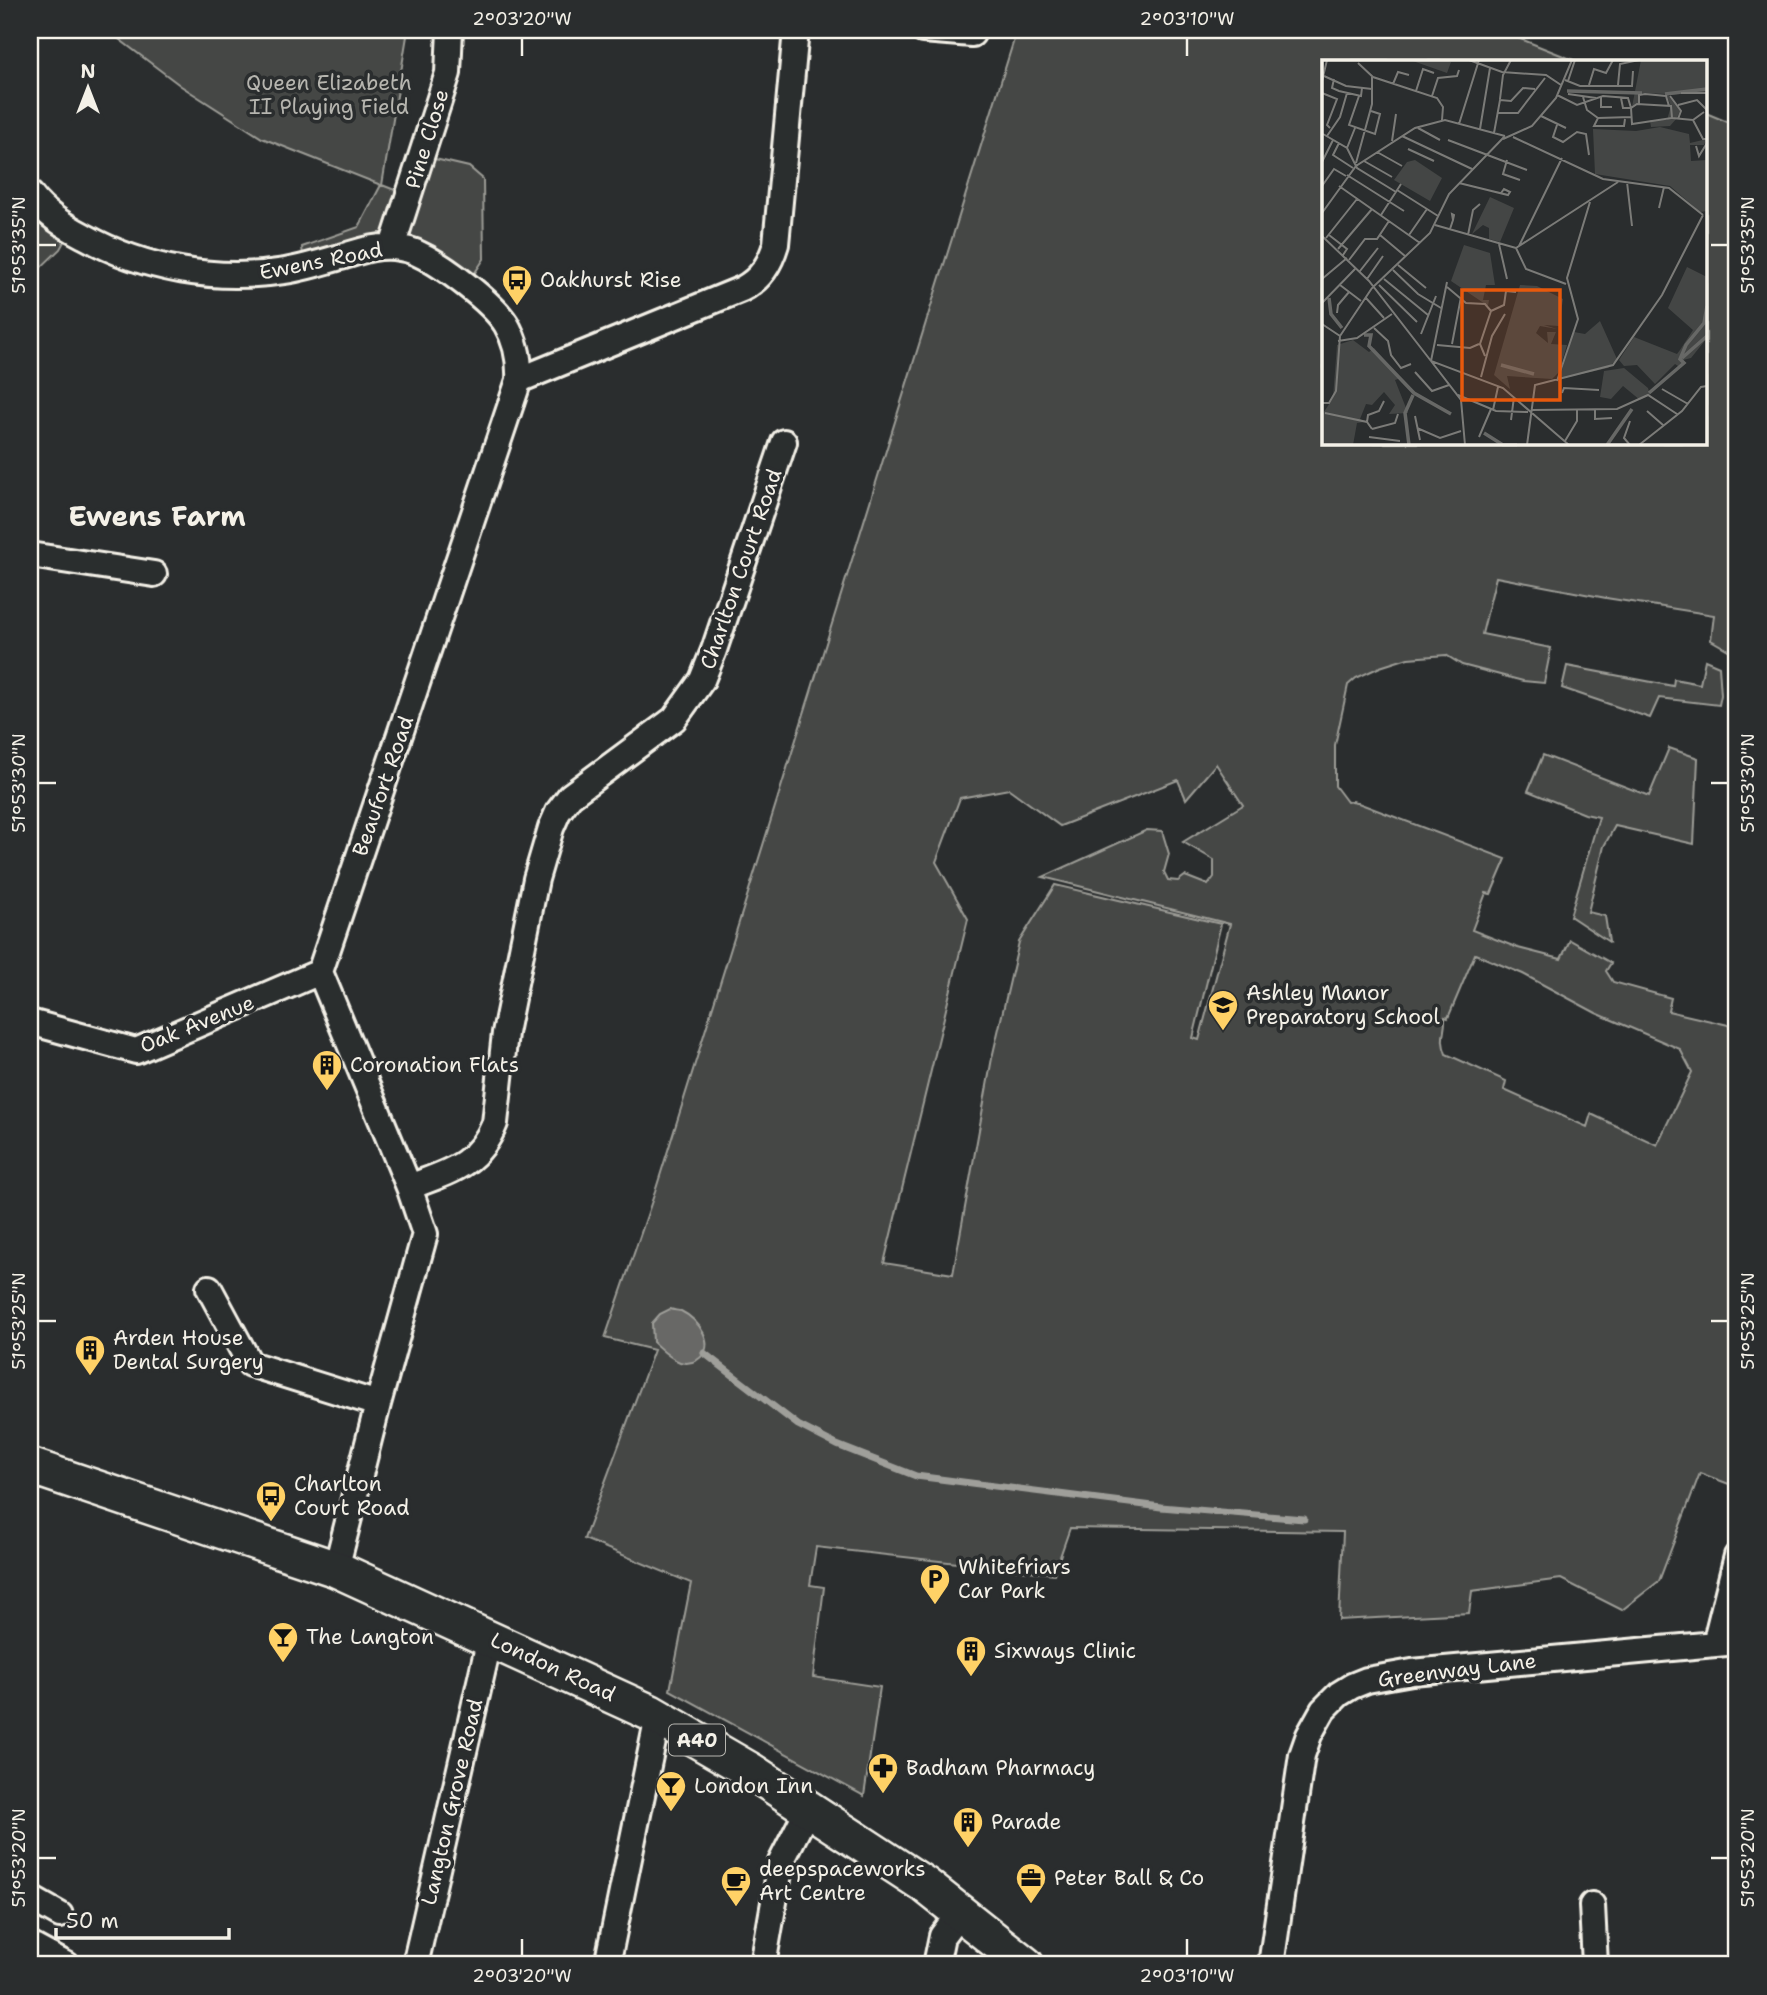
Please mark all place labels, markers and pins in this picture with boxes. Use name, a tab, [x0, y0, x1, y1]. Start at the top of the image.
bus stop icon: Oakhurst Rise	[500, 263, 534, 307]
place label: Oakhurst Rise	[540, 266, 682, 294]
place label: Ashley Manor Preparatory School	[1246, 979, 1441, 1031]
school or university icon: Ashley Manor Preparatory School	[1206, 988, 1240, 1032]
building icon: Coronation Flats	[310, 1048, 344, 1092]
place label: Coronation Flats	[350, 1051, 519, 1079]
place label: Arden House Dental Surgery	[113, 1324, 264, 1376]
building icon: Arden House Dental Surgery	[73, 1333, 107, 1377]
place label: Charlton Court Road	[294, 1470, 409, 1522]
bus stop icon: Charlton Court Road	[254, 1479, 288, 1523]
place label: Whitefriars Car Park	[958, 1553, 1071, 1605]
parking icon: Whitefriars Car Park	[918, 1562, 952, 1606]
bar icon: The Langton	[266, 1620, 300, 1664]
place label: The Langton	[306, 1623, 434, 1651]
building icon: Sixways Clinic	[954, 1634, 988, 1678]
place label: Sixways Clinic	[994, 1637, 1136, 1665]
pharmacy icon: Badham Pharmacy	[866, 1751, 900, 1795]
place label: Badham Pharmacy	[906, 1754, 1095, 1782]
bar icon: London Inn	[654, 1769, 688, 1813]
place label: London Inn	[694, 1772, 813, 1800]
building icon: Parade	[951, 1805, 985, 1849]
place label: Parade	[991, 1808, 1061, 1836]
place label: deepspaceworks Art Centre	[759, 1855, 926, 1907]
office icon: Peter Ball & Co	[1014, 1861, 1048, 1905]
cafe icon: deepspaceworks Art Centre	[719, 1864, 753, 1908]
place label: Peter Ball & Co	[1054, 1864, 1204, 1892]

